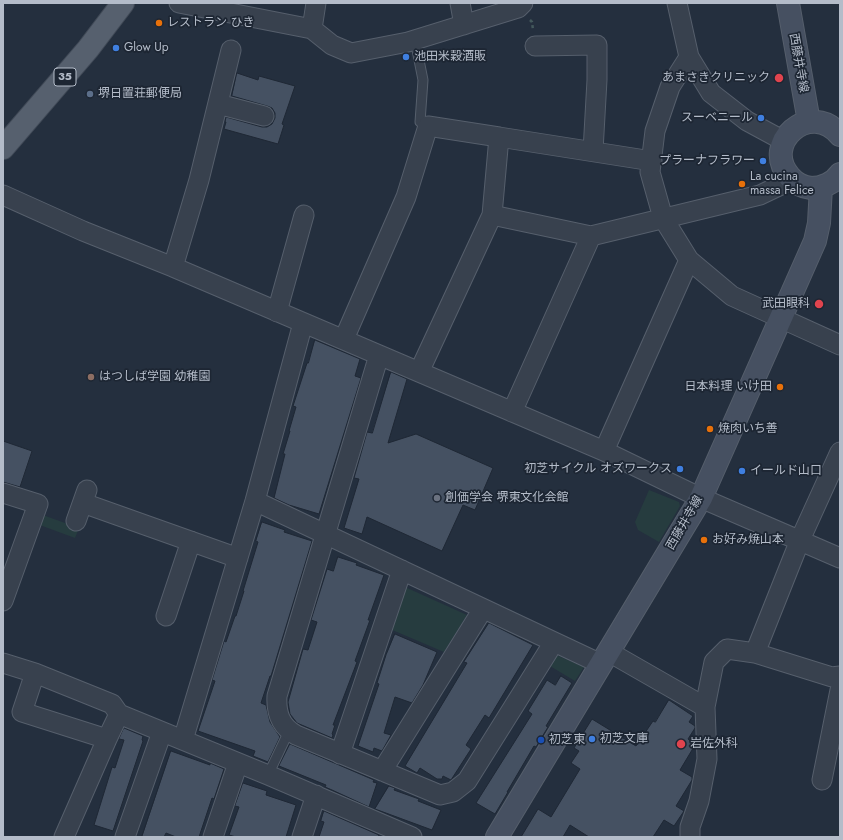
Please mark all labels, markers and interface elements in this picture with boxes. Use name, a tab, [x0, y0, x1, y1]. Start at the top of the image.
place label: レストラン ひき	[167, 16, 255, 30]
marker: レストラン ひき	[154, 18, 164, 28]
street label: 西藤井寺線	[786, 32, 810, 94]
place label: Glow Up	[124, 41, 169, 55]
marker: Glow Up	[111, 43, 121, 53]
place label: 池田米穀酒販	[414, 50, 486, 64]
marker: 池田米穀酒販	[401, 52, 411, 62]
road number: 35	[54, 68, 76, 86]
place label: あまさきクリニック	[662, 71, 770, 85]
marker: あまさきクリニック	[773, 72, 785, 84]
place label: 堺日置荘郵便局	[98, 87, 182, 101]
marker: 堺日置荘郵便局	[85, 89, 95, 99]
place label: スーベニール	[681, 111, 753, 125]
marker: スーベニール	[756, 113, 766, 123]
place label: プラーナフラワー	[659, 154, 755, 168]
marker: プラーナフラワー	[758, 156, 768, 166]
place label: La cucina massa Felice	[750, 170, 814, 198]
marker: La cucina massa Felice	[737, 179, 747, 189]
place label: 武田眼科	[762, 297, 810, 311]
marker: 武田眼科	[813, 298, 825, 310]
place label: はつしば学園 幼稚園	[99, 370, 211, 384]
marker: はつしば学園 幼稚園	[86, 372, 96, 382]
place label: 日本料理 いけ田	[684, 380, 772, 394]
marker: 日本料理 いけ田	[775, 382, 785, 392]
place label: 焼肉いち善	[718, 422, 778, 436]
marker: 焼肉いち善	[705, 424, 715, 434]
place label: 初芝サイクル オズワークス	[524, 462, 672, 476]
marker: 初芝サイクル オズワークス	[675, 464, 685, 474]
place label: イールド山口	[750, 464, 822, 478]
marker: イールド山口	[737, 466, 747, 476]
place label: 創価学会 堺東文化会館	[445, 491, 569, 505]
marker: 創価学会 堺東文化会館	[432, 493, 442, 503]
street label: 西藤井寺線	[664, 493, 706, 553]
place label: お好み焼山本	[712, 533, 784, 547]
marker: お好み焼山本	[699, 535, 709, 545]
place label: 初芝文庫	[600, 732, 648, 746]
place label: 初芝東	[549, 733, 585, 747]
marker: 初芝文庫	[587, 734, 597, 744]
marker: 初芝東	[536, 735, 546, 745]
place label: 岩佐外科	[690, 737, 738, 751]
marker: 岩佐外科	[675, 738, 687, 750]

